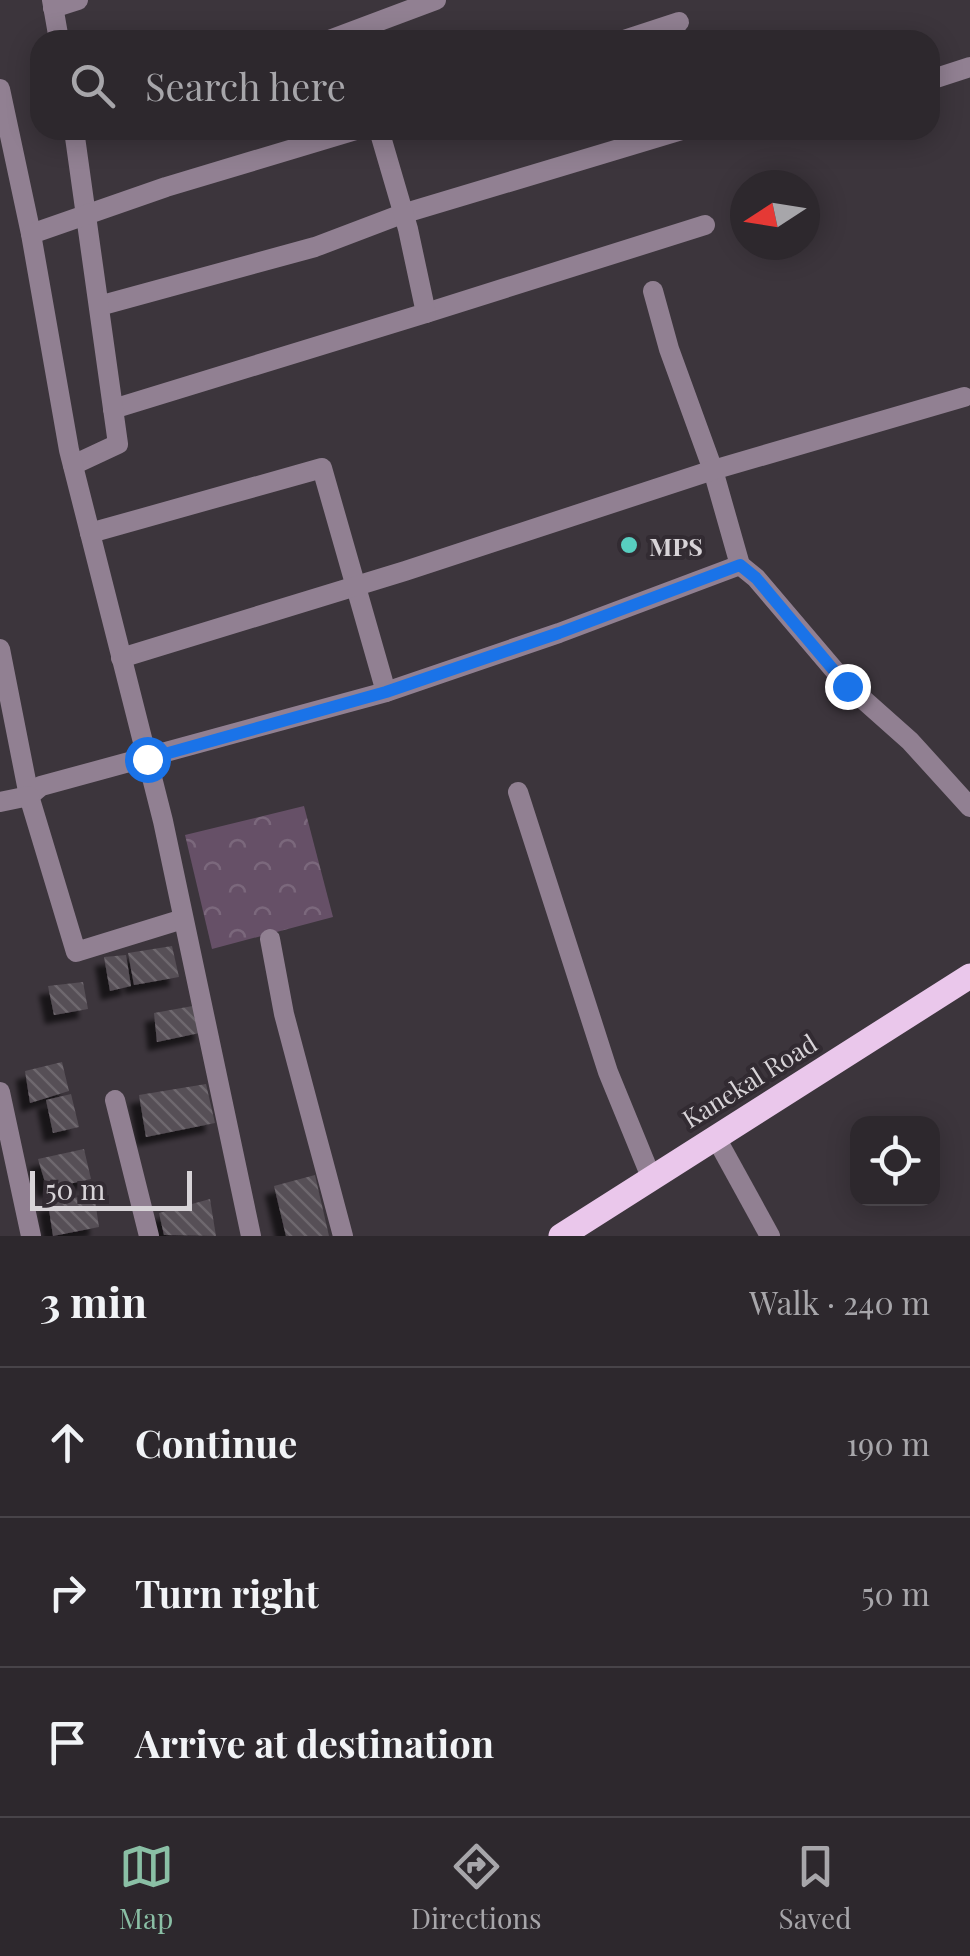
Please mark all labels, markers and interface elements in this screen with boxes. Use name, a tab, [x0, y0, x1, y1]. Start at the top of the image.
search box	[30, 30, 940, 140]
icon: search	[65, 58, 120, 113]
text: Search here	[145, 60, 346, 111]
north arrow	[730, 170, 820, 260]
place label: MPS	[649, 529, 703, 562]
marker: MPS	[618, 534, 640, 556]
route end	[825, 664, 871, 710]
route start	[125, 737, 171, 783]
street label: Kanekal Road	[676, 1026, 822, 1134]
map controls	[850, 1116, 940, 1206]
button: locate	[850, 1116, 940, 1206]
scale bar	[30, 1166, 192, 1210]
text: 50 m	[45, 1170, 105, 1207]
text: 3 min	[40, 1273, 147, 1329]
text: Walk · 240 m	[749, 1280, 930, 1323]
icon: ahead	[40, 1415, 95, 1470]
text: Continue	[135, 1417, 297, 1468]
text: 190 m	[846, 1421, 930, 1464]
icon: right	[40, 1565, 95, 1620]
text: Turn right	[135, 1567, 319, 1618]
text: 50 m	[861, 1571, 930, 1614]
icon: arrive	[40, 1715, 95, 1770]
text: Arrive at destination	[135, 1717, 494, 1768]
tab: Map	[119, 1839, 174, 1936]
tab: Directions	[411, 1839, 541, 1936]
tab: Saved	[779, 1839, 851, 1936]

